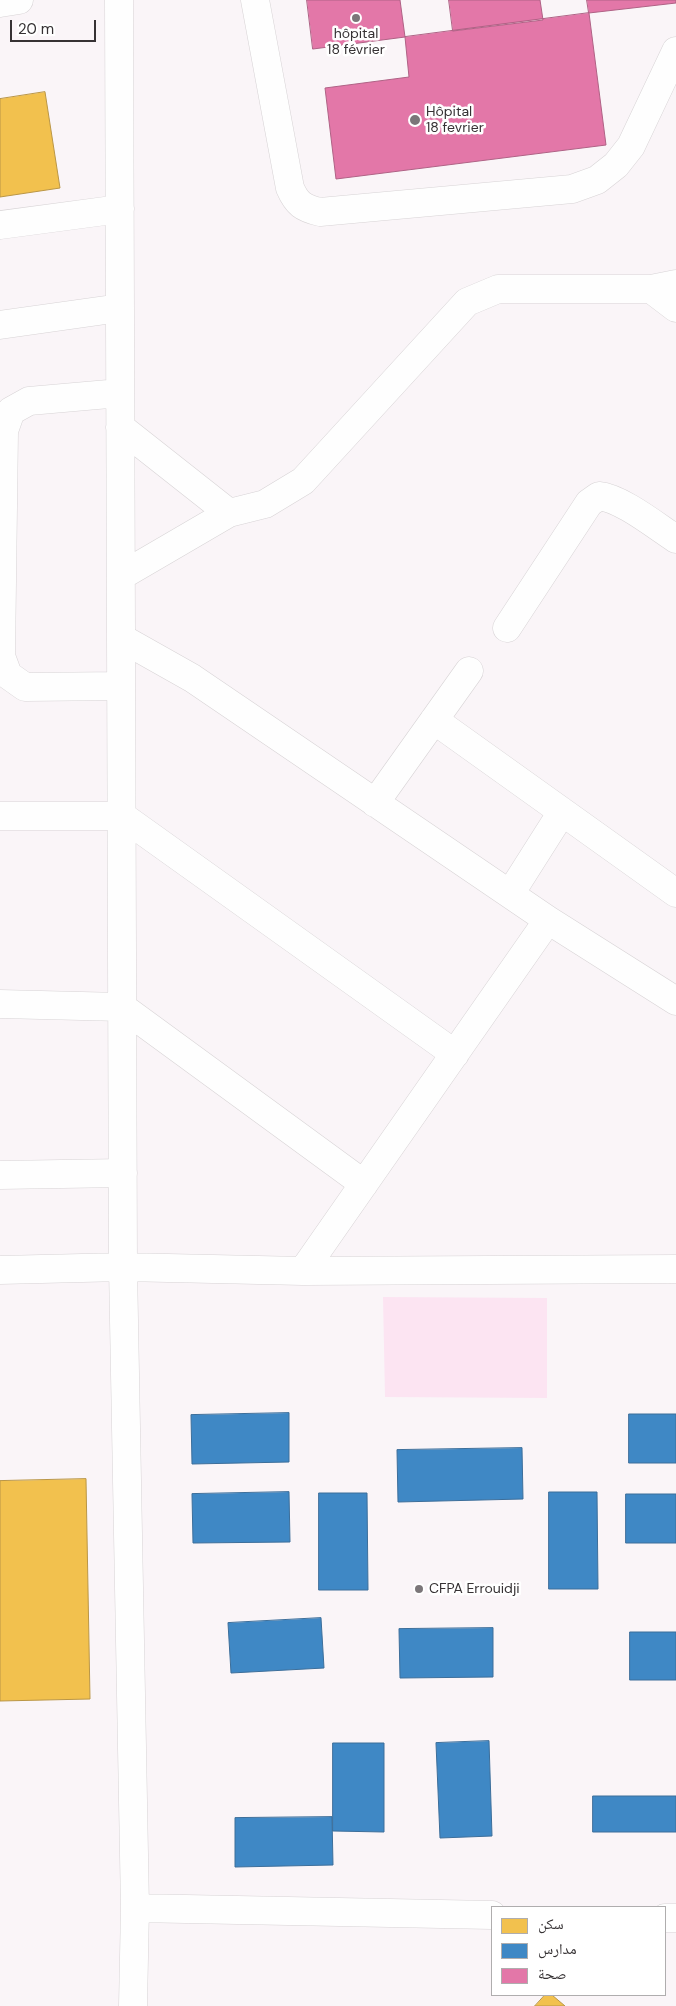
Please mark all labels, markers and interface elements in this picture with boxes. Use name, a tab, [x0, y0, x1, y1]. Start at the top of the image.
scale bar	[12, 10, 99, 42]
marker: hôpital 18 février	[350, 12, 362, 24]
text: 20 m	[18, 19, 54, 39]
place label: hôpital 18 février	[327, 26, 385, 58]
place label: Hôpital 18 fevrier	[426, 104, 484, 136]
marker: Hôpital 18 fevrier	[408, 113, 422, 127]
place label: CFPA Errouidji	[429, 1581, 520, 1597]
marker: CFPA Errouidji	[413, 1583, 425, 1595]
legend	[491, 1906, 666, 1996]
text: سكن	[538, 1914, 564, 1934]
text: مدارس	[538, 1939, 577, 1959]
text: صحة	[538, 1964, 567, 1984]

